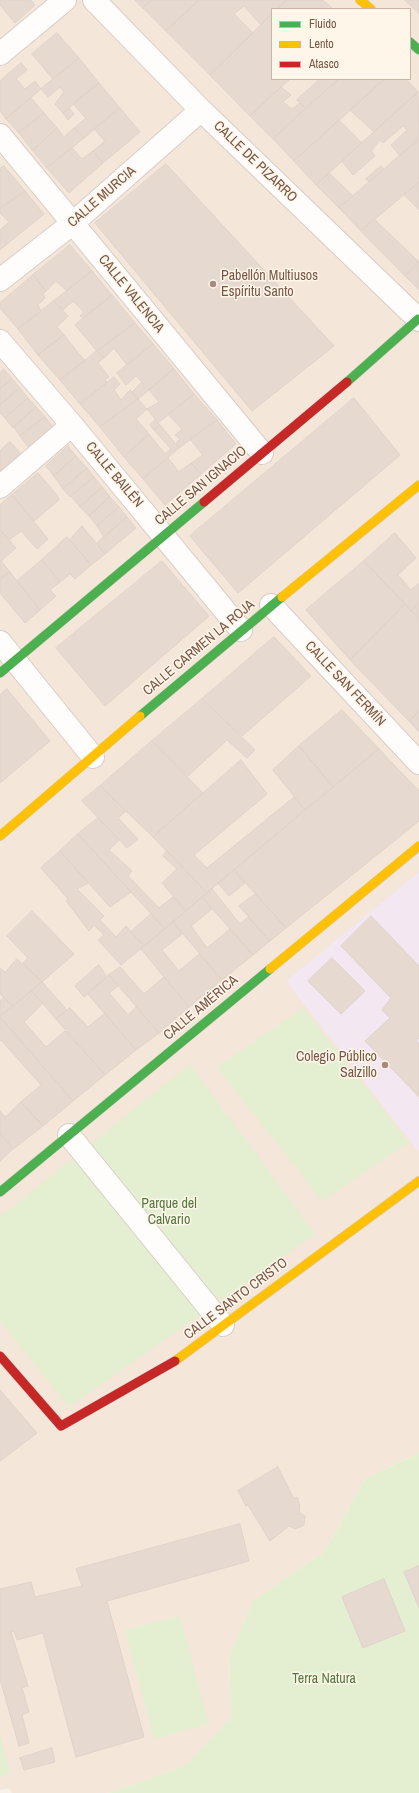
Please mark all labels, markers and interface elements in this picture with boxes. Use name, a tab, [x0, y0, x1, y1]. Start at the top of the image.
legend	[271, 8, 411, 80]
text: Fluido	[309, 16, 336, 32]
text: Lento	[309, 36, 334, 52]
text: Atasco	[309, 56, 339, 72]
street label: CALLE DE PIZARRO	[210, 118, 300, 206]
street label: CALLE MURCIA	[64, 163, 140, 231]
street label: CALLE VALENCIA	[94, 252, 168, 336]
place label: Pabellón Multiusos Espíritu Santo	[221, 268, 318, 300]
marker: Pabellón Multiusos Espíritu Santo	[208, 279, 218, 289]
street label: CALLE BAILÉN	[82, 439, 146, 511]
street label: CALLE SAN IGNACIO	[152, 443, 250, 529]
street label: CALLE CARMEN LA ROJA	[140, 596, 258, 700]
street label: CALLE SAN FERMÍN	[301, 638, 389, 730]
street label: CALLE AMÉRICA	[160, 972, 242, 1044]
place label: Colegio Público Salzillo	[296, 1049, 377, 1082]
marker: Colegio Público Salzillo	[380, 1060, 390, 1070]
park label: Parque del Calvario	[141, 1196, 197, 1228]
street label: CALLE SANTO CRISTO	[181, 1255, 291, 1343]
park label: Terra Natura	[292, 1671, 356, 1687]

